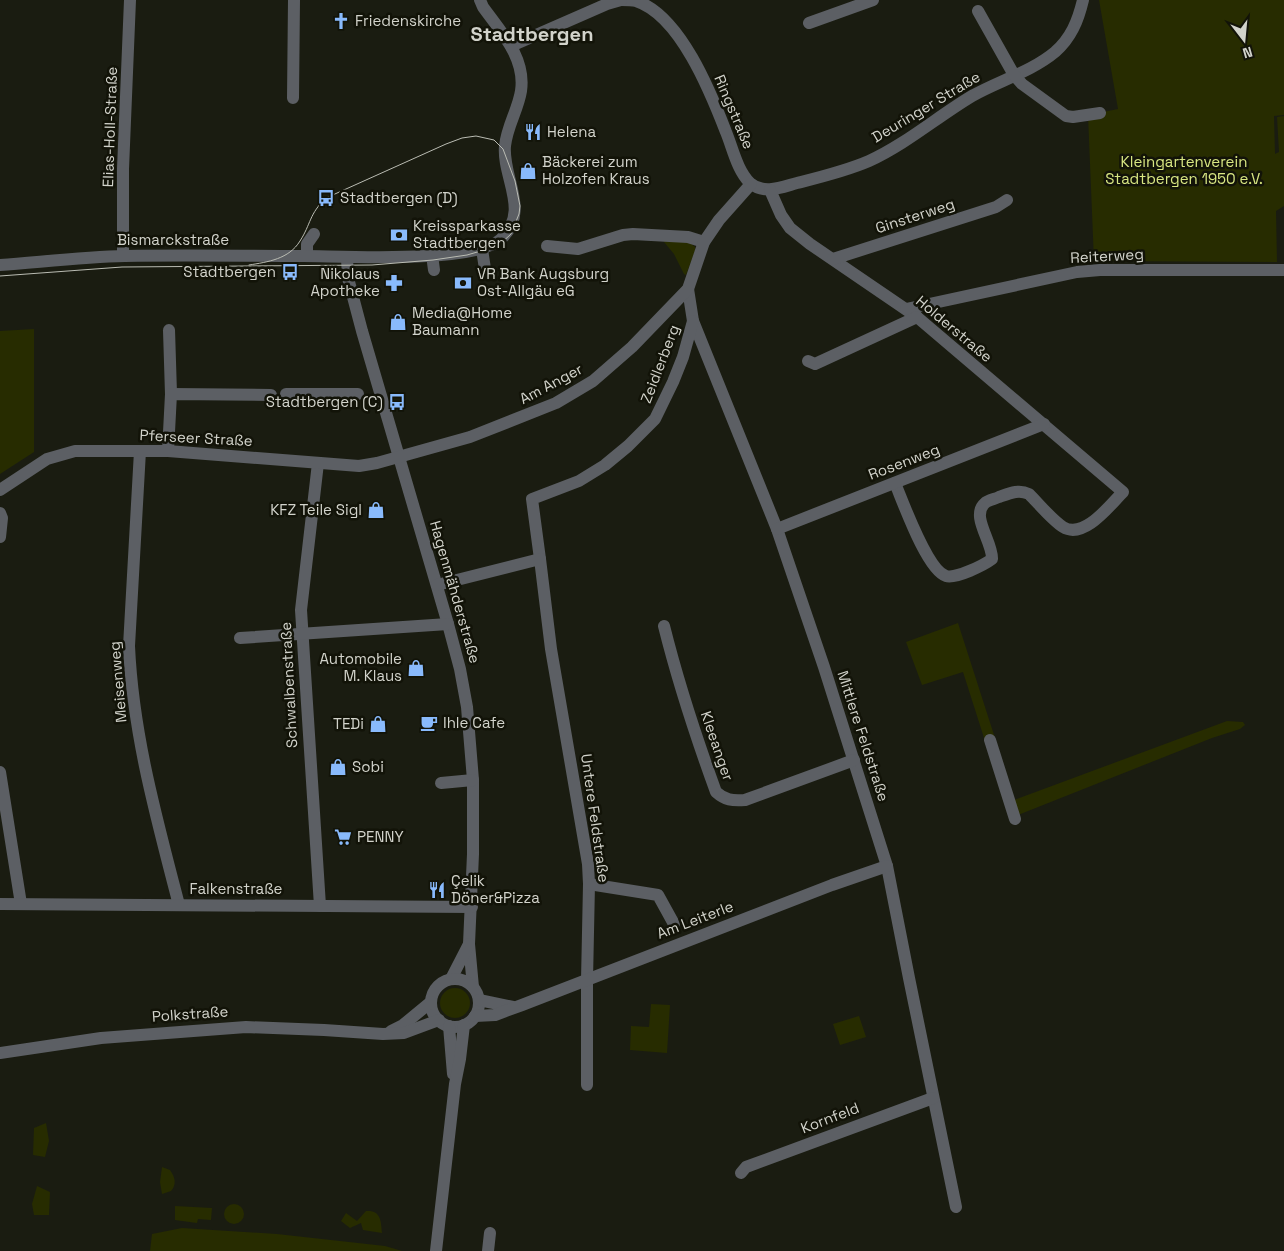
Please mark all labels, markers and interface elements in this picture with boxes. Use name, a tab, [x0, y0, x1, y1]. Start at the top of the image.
church icon: Friedenskirche	[331, 11, 351, 31]
place label: Friedenskirche	[355, 11, 461, 30]
north arrow	[1219, 15, 1269, 65]
district label: Stadtbergen	[471, 21, 593, 47]
text: N	[1241, 43, 1255, 62]
street label: Elias-Holl-Straße	[98, 66, 121, 188]
street label: Deuringer Straße	[868, 67, 983, 146]
street label: Ringstraße	[710, 72, 759, 152]
restaurant icon: Helena	[523, 122, 543, 142]
place label: Helena	[547, 122, 596, 141]
place label: Bäckerei zum Holzofen Kraus	[542, 152, 650, 188]
park label: Kleingartenverein Stadtbergen 1950 e.V.	[1105, 152, 1263, 188]
shop icon: Bäckerei zum Holzofen Kraus	[518, 161, 538, 181]
bus stop icon: Stadtbergen (D)	[316, 188, 336, 208]
place label: Stadtbergen (D)	[340, 188, 458, 208]
street label: Ginsterweg	[873, 194, 957, 237]
place label: Kreissparkasse Stadtbergen	[413, 216, 521, 252]
bank icon: Kreissparkasse Stadtbergen	[389, 225, 409, 245]
street label: Bismarckstraße	[117, 230, 229, 249]
street label: Reiterweg	[1070, 244, 1144, 267]
place label: Stadtbergen	[183, 262, 276, 281]
bus stop icon: Stadtbergen	[280, 262, 300, 282]
place label: Nikolaus Apotheke	[310, 264, 380, 300]
place label: VR Bank Augsburg Ost-Allgäu eG	[477, 264, 609, 300]
pharmacy icon: Nikolaus Apotheke	[384, 273, 404, 293]
bank icon: VR Bank Augsburg Ost-Allgäu eG	[453, 273, 473, 293]
street label: Holderstraße	[912, 291, 996, 366]
place label: Media@Home Baumann	[412, 303, 512, 339]
shop icon: Media@Home Baumann	[388, 312, 408, 332]
street label: Zeidlerberg	[636, 322, 683, 406]
street label: Am Anger	[516, 359, 586, 408]
place label: Stadtbergen (C)	[266, 392, 383, 412]
bus stop icon: Stadtbergen (C)	[387, 392, 407, 412]
street label: Pferseer Straße	[139, 425, 253, 450]
street label: Rosenweg	[865, 439, 942, 484]
place label: KFZ Teile Sigl	[270, 500, 362, 519]
shop icon: KFZ Teile Sigl	[366, 500, 386, 520]
street label: Hagenmähderstraße	[426, 518, 485, 666]
street label: Schwalbenstraße	[276, 621, 301, 749]
street label: Meisenweg	[104, 640, 131, 724]
place label: Automobile M. Klaus	[319, 649, 402, 685]
shop icon: Automobile M. Klaus	[406, 658, 426, 678]
street label: Mittlere Feldstraße	[833, 668, 894, 804]
street label: Kleeanger	[697, 708, 738, 784]
cafe icon: Ihle Cafe	[419, 713, 439, 733]
place label: Ihle Cafe	[443, 713, 505, 732]
place label: TEDi	[333, 714, 364, 733]
shop icon: TEDi	[368, 714, 388, 734]
street label: Untere Feldstraße	[577, 752, 614, 884]
shop icon: Sobi	[328, 757, 348, 777]
place label: Sobi	[352, 757, 384, 776]
supermarket icon: PENNY	[333, 827, 353, 847]
place label: PENNY	[357, 827, 404, 846]
place label: Çelik Döner&Pizza	[451, 871, 540, 907]
street label: Falkenstraße	[190, 879, 283, 898]
restaurant icon: Çelik Döner&Pizza	[427, 880, 447, 900]
street label: Am Leiterle	[654, 896, 736, 943]
street label: Polkstraße	[151, 1001, 229, 1026]
street label: Kornfeld	[798, 1098, 862, 1137]

